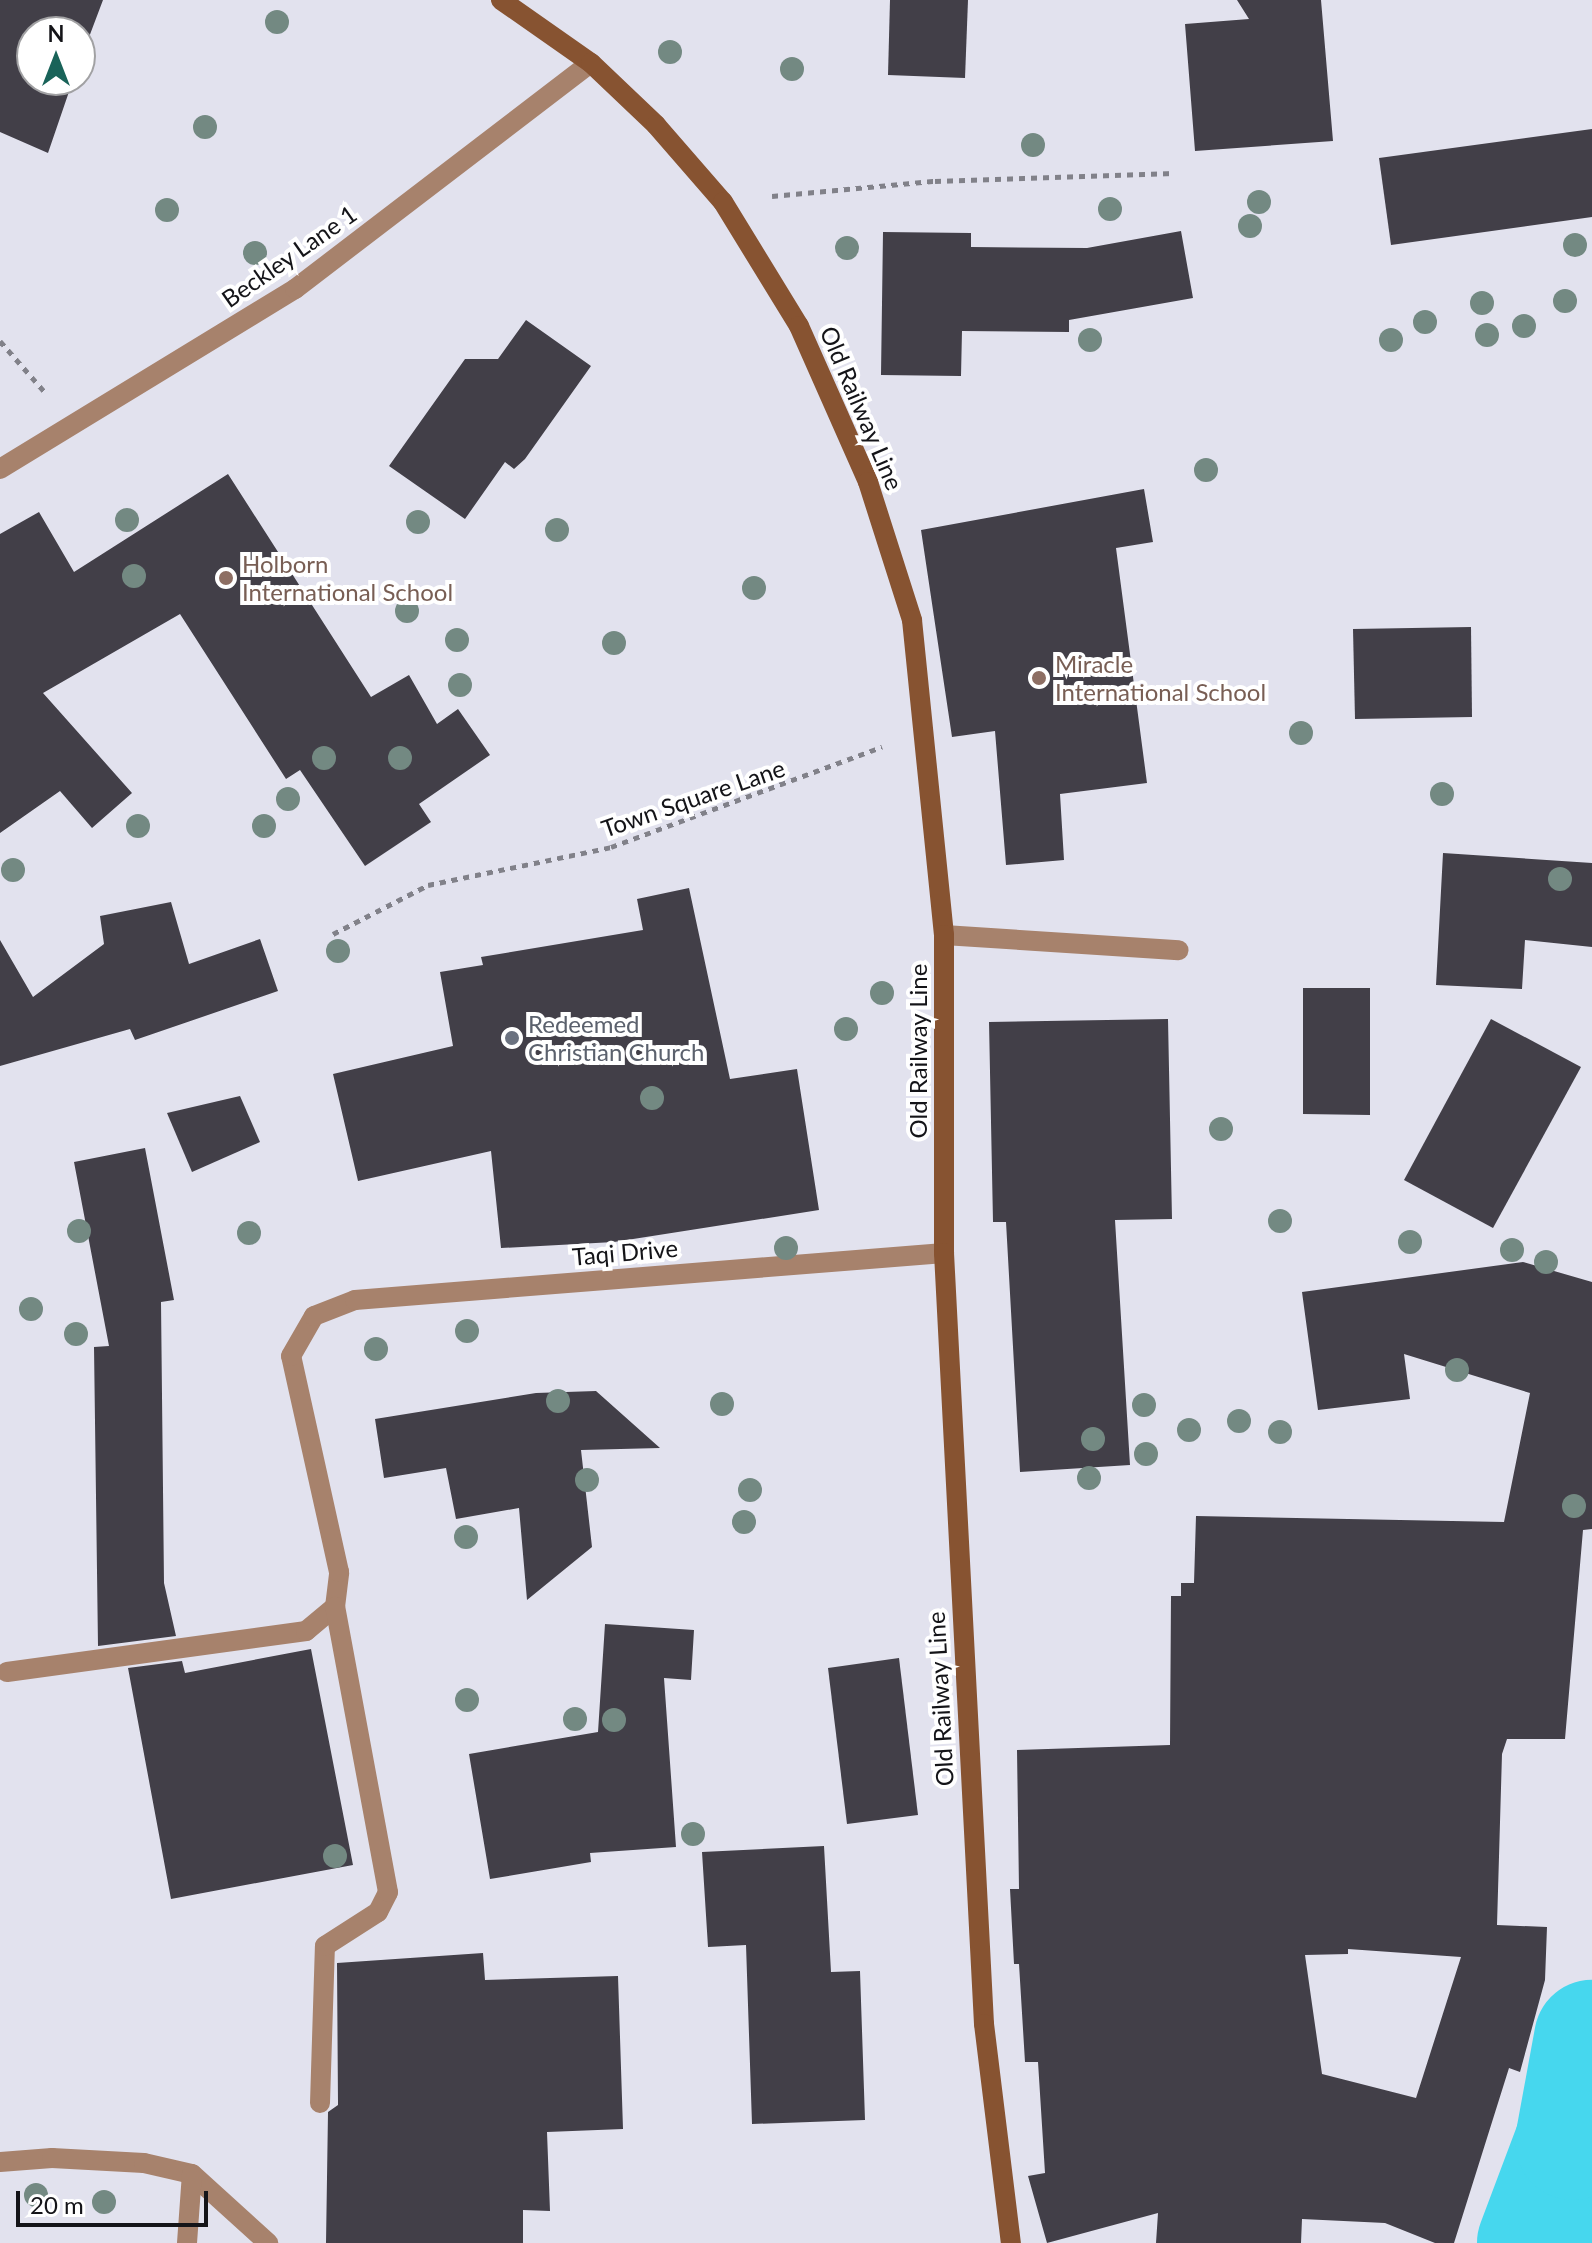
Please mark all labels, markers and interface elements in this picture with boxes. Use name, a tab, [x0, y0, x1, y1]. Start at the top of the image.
north arrow	[16, 16, 96, 96]
text: N	[48, 20, 64, 47]
street label: Beckley Lane 1	[216, 199, 362, 313]
street label: Old Railway Line	[814, 322, 910, 494]
place label: Holborn International School	[242, 550, 453, 606]
marker: Holborn International School	[217, 569, 235, 587]
place label: Miracle International School	[1055, 650, 1266, 706]
marker: Miracle International School	[1030, 669, 1048, 687]
street label: Town Square Lane	[597, 753, 789, 843]
street label: Old Railway Line	[904, 963, 932, 1139]
place label: Redeemed Christian Church	[528, 1010, 704, 1066]
marker: Redeemed Christian Church	[503, 1029, 521, 1047]
street label: Taqi Drive	[571, 1233, 679, 1271]
street label: Old Railway Line	[921, 1611, 959, 1787]
scale bar	[20, 2175, 212, 2225]
text: 20 m	[30, 2190, 84, 2219]

